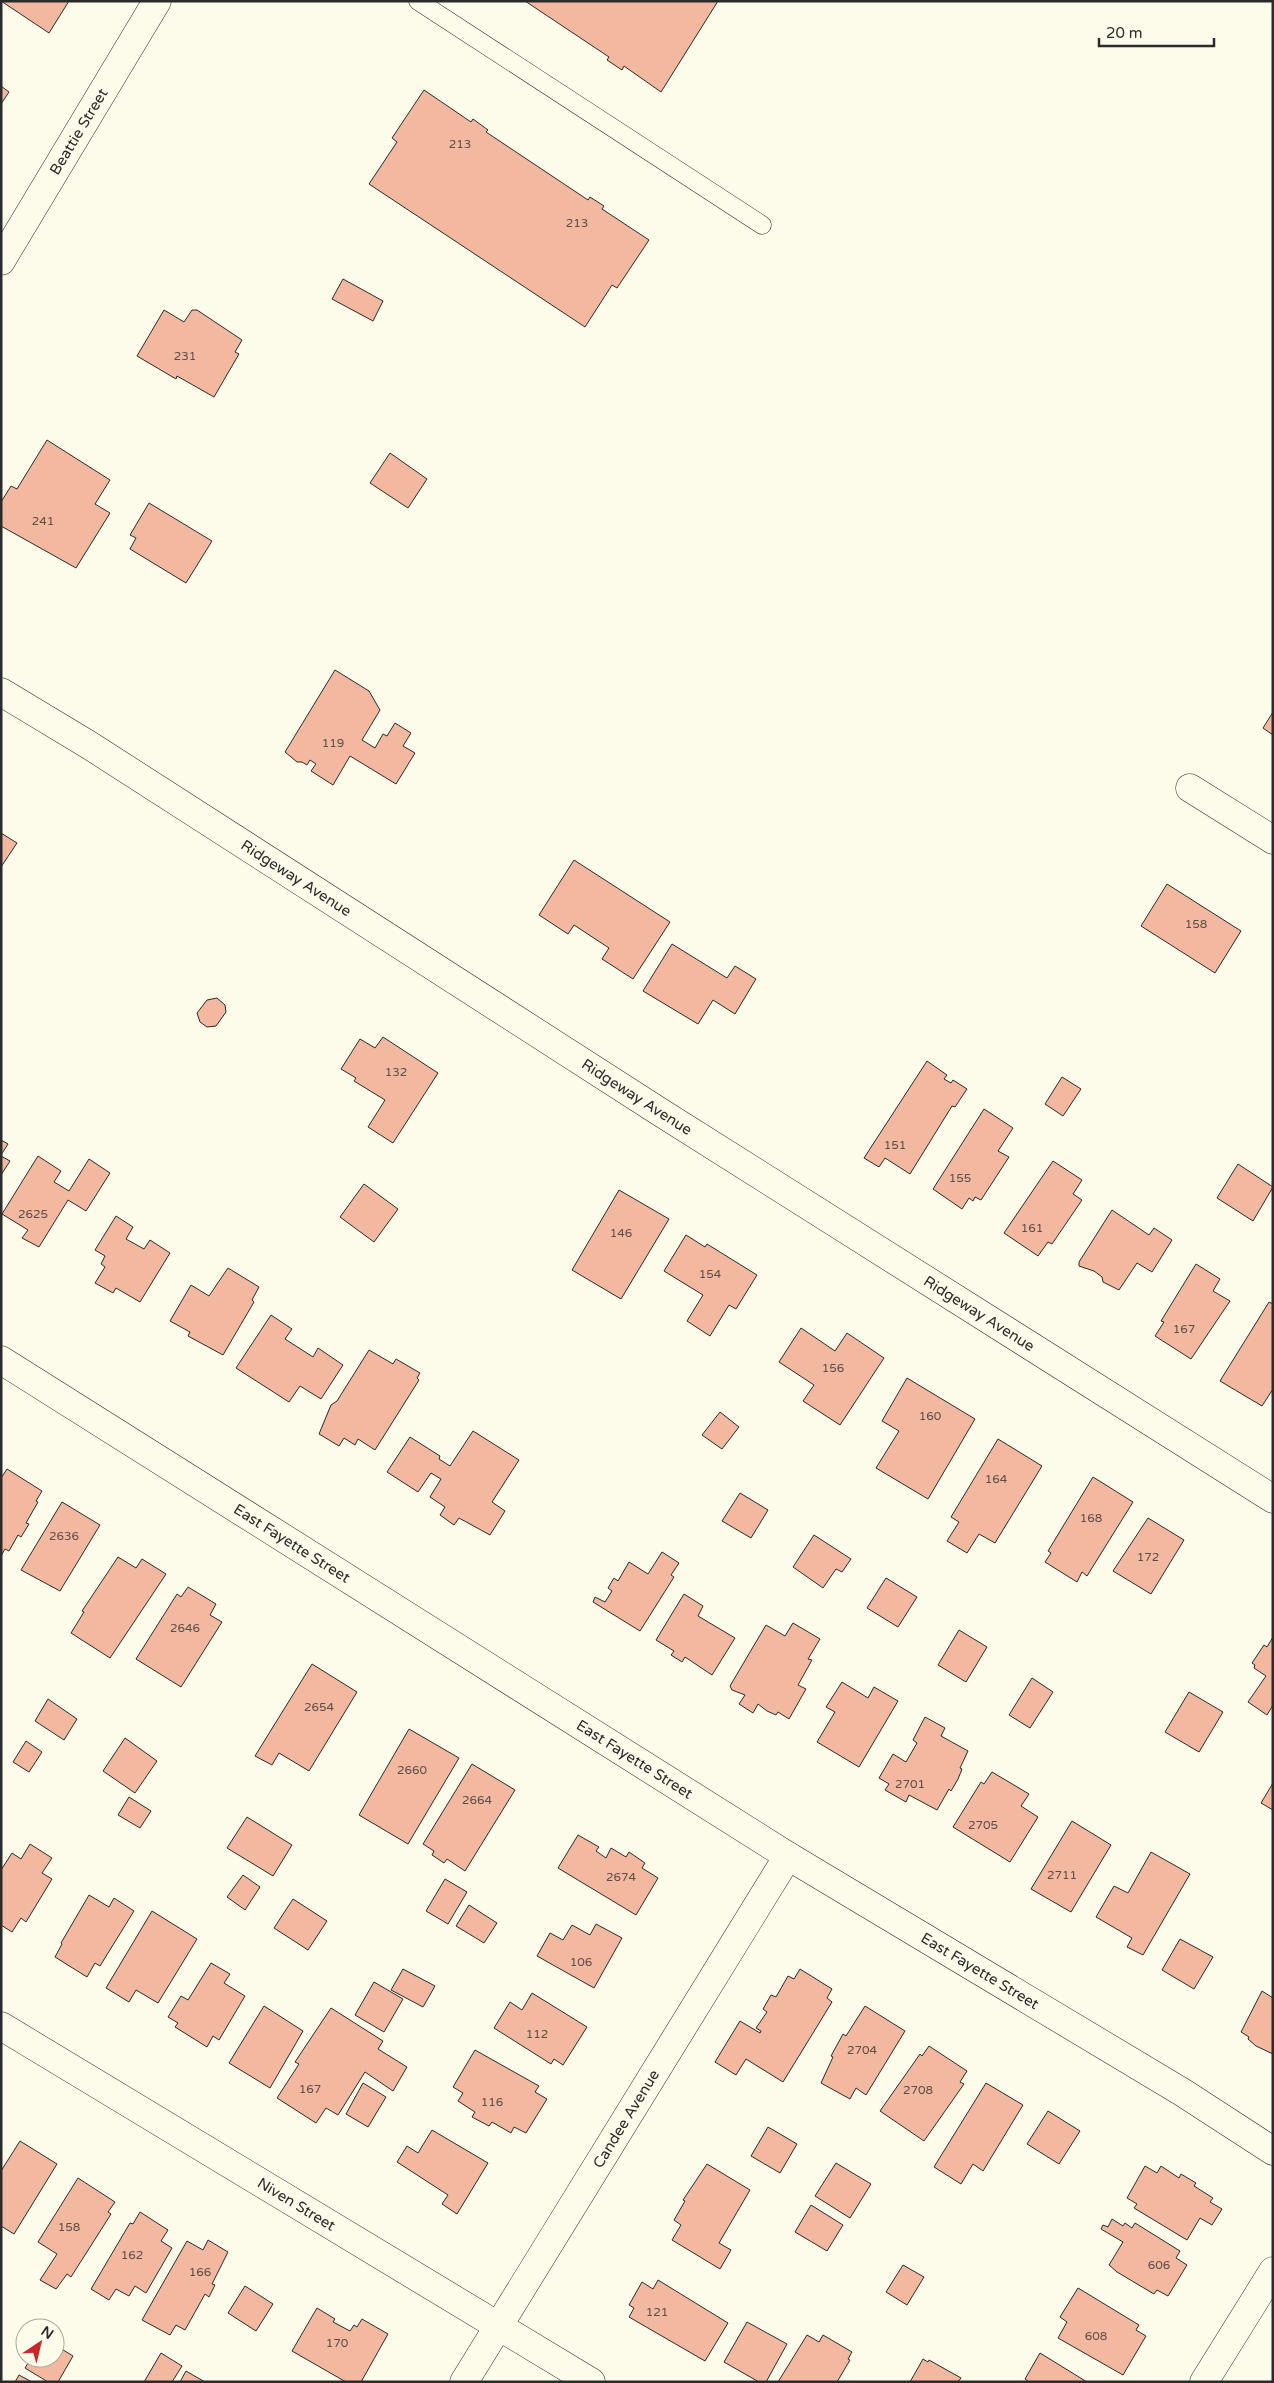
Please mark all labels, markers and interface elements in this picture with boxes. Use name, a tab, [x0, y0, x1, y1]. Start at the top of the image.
scale bar	[1099, 15, 1214, 47]
text: 20 m	[1106, 24, 1143, 42]
street label: Beattie Street	[46, 85, 112, 178]
house number: 213	[449, 137, 471, 151]
house number: 213	[566, 216, 588, 230]
house number: 231	[174, 349, 196, 363]
house number: 241	[32, 514, 54, 528]
house number: 119	[322, 736, 344, 750]
street label: Ridgeway Avenue	[238, 836, 355, 920]
house number: 158	[1185, 917, 1207, 931]
street label: Ridgeway Avenue	[578, 1055, 695, 1139]
house number: 132	[385, 1065, 407, 1079]
house number: 151	[884, 1138, 906, 1152]
house number: 155	[949, 1171, 971, 1185]
house number: 2625	[18, 1207, 48, 1221]
house number: 161	[1021, 1221, 1043, 1235]
house number: 146	[610, 1226, 632, 1240]
house number: 154	[699, 1267, 722, 1281]
street label: Ridgeway Avenue	[920, 1272, 1038, 1355]
house number: 167	[1173, 1322, 1195, 1336]
house number: 156	[822, 1361, 844, 1375]
house number: 160	[919, 1409, 942, 1423]
house number: 164	[985, 1472, 1008, 1486]
street label: East Fayette Street	[230, 1500, 354, 1587]
house number: 168	[1080, 1511, 1102, 1525]
house number: 2636	[49, 1529, 79, 1543]
house number: 172	[1137, 1550, 1159, 1564]
house number: 2646	[170, 1621, 200, 1635]
house number: 2654	[304, 1700, 335, 1714]
street label: East Fayette Street	[573, 1716, 696, 1803]
house number: 2660	[397, 1763, 428, 1777]
house number: 2701	[895, 1777, 925, 1791]
house number: 2664	[462, 1793, 493, 1807]
house number: 2705	[968, 1818, 998, 1832]
house number: 2711	[1047, 1868, 1077, 1882]
house number: 2674	[606, 1870, 637, 1884]
street label: East Fayette Street	[918, 1929, 1042, 2013]
house number: 106	[570, 1955, 592, 1969]
house number: 112	[526, 2027, 548, 2041]
house number: 2704	[847, 2043, 878, 2057]
street label: Candee Avenue	[589, 2066, 663, 2171]
house number: 167	[299, 2082, 321, 2096]
house number: 2708	[903, 2083, 933, 2097]
house number: 116	[481, 2095, 503, 2109]
street label: Niven Street	[254, 2174, 339, 2235]
house number: 158	[58, 2220, 80, 2234]
house number: 162	[121, 2248, 143, 2262]
house number: 606	[1148, 2258, 1170, 2272]
house number: 166	[189, 2265, 211, 2279]
house number: 121	[646, 2305, 668, 2319]
north arrow	[15, 2318, 65, 2368]
text: N	[38, 2323, 57, 2343]
house number: 608	[1085, 2329, 1107, 2343]
house number: 170	[326, 2336, 349, 2350]

